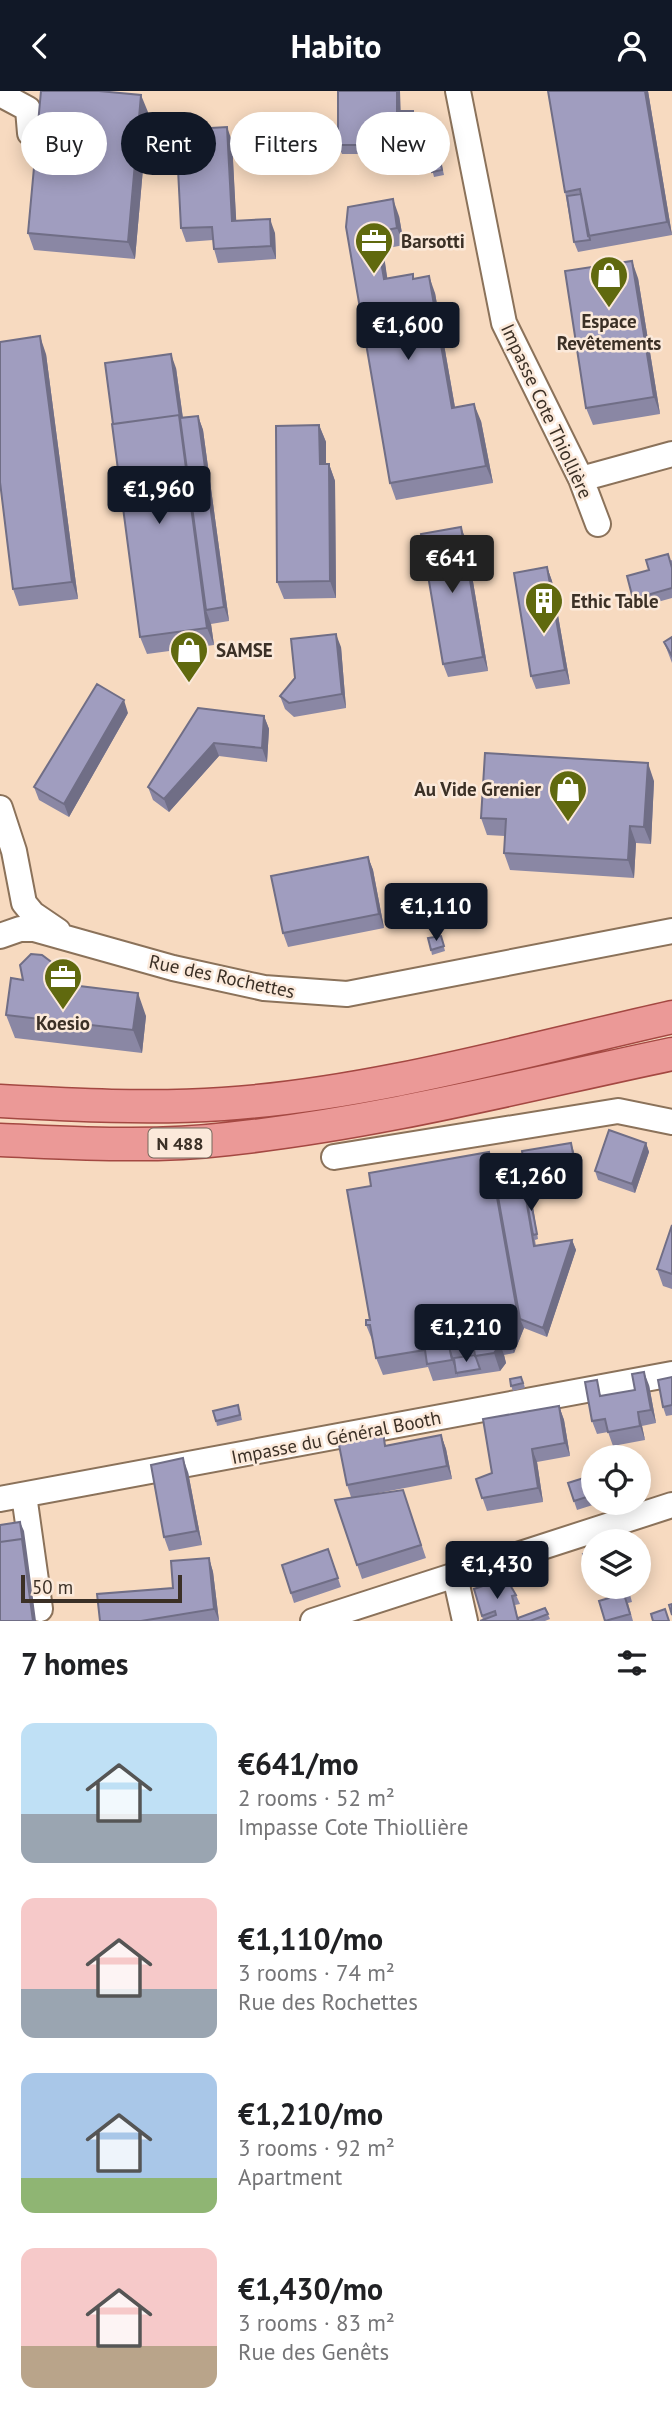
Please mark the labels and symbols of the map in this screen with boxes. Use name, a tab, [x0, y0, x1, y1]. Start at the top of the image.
office icon: Barsotti	[353, 220, 395, 275]
place label: Barsotti	[401, 229, 465, 253]
shop icon: Espace Revêtements	[588, 254, 630, 309]
pin: €1,600	[351, 303, 465, 362]
place label: Espace Revêtements	[557, 309, 661, 355]
street label: Impasse Cote Thiollière	[496, 320, 598, 502]
pin: €1,960	[102, 467, 216, 526]
pin: €641	[411, 535, 493, 595]
building icon: Ethic Table	[523, 580, 565, 635]
place label: Ethic Table	[571, 589, 659, 613]
shop icon: SAMSE	[168, 629, 210, 684]
place label: SAMSE	[216, 638, 273, 662]
shop icon: Au Vide Grenier	[547, 768, 589, 823]
place label: Au Vide Grenier	[414, 777, 541, 801]
pin: €1,110	[379, 883, 493, 943]
street label: Rue des Rochettes	[147, 949, 297, 1003]
office icon: Koesio	[42, 956, 84, 1011]
place label: Koesio	[36, 1011, 90, 1035]
road number: N 488	[148, 1128, 212, 1157]
pin: €1,260	[474, 1153, 588, 1213]
pin: €1,210	[409, 1305, 523, 1364]
street label: Impasse du Général Booth	[229, 1405, 443, 1469]
pin: €1,430	[440, 1541, 554, 1601]
scale bar	[21, 1572, 182, 1604]

